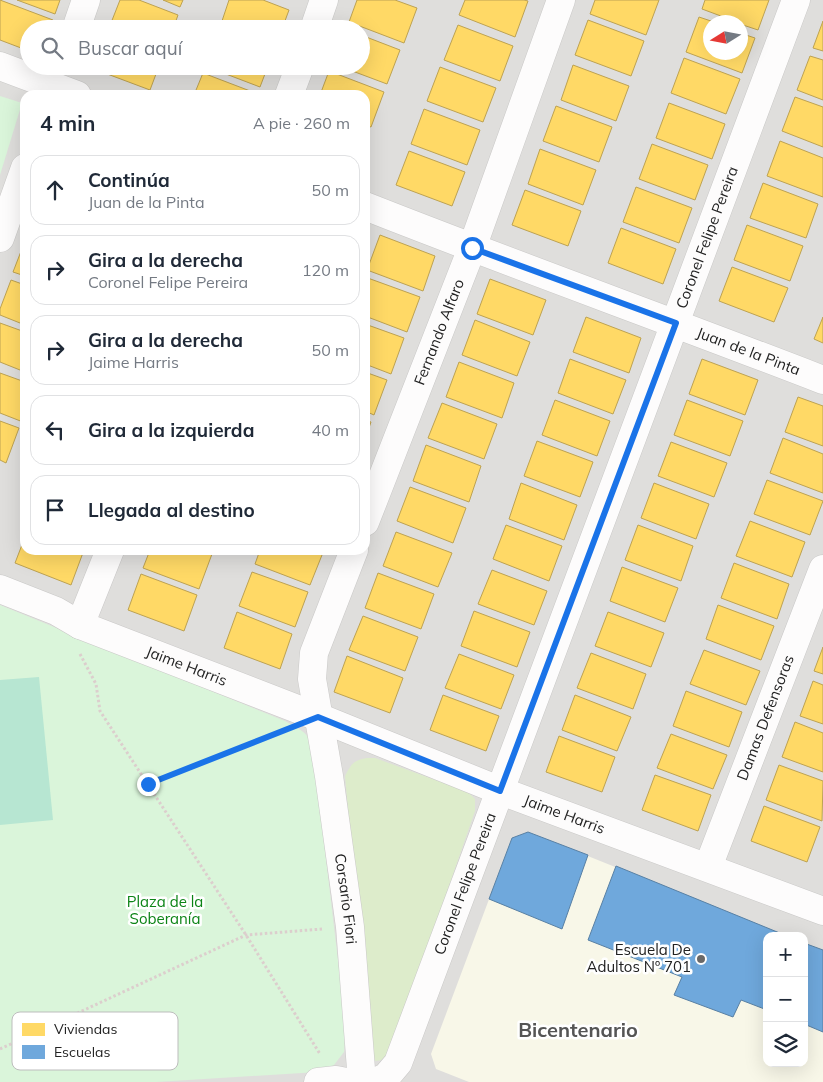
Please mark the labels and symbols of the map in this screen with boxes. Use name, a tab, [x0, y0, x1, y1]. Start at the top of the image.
north arrow	[703, 15, 748, 60]
street label: Coronel Felipe Pereira	[671, 164, 742, 311]
route start	[461, 237, 484, 260]
street label: Fernando Alfaro	[409, 276, 468, 388]
street label: Juan de la Pinta	[694, 323, 803, 379]
street label: Jaime Harris	[143, 641, 230, 690]
street label: Damas Defensoras	[732, 652, 798, 783]
route end	[137, 773, 160, 796]
street label: Jaime Harris	[521, 790, 608, 838]
street label: Coronel Felipe Pereira	[429, 810, 500, 957]
street label: Corsario Fiori	[331, 852, 361, 945]
park label: Plaza de la Soberanía	[127, 892, 203, 928]
place label: Escuela De Adultos Nº 701	[586, 940, 691, 976]
marker: Escuela De Adultos Nº 701	[695, 953, 707, 965]
legend	[12, 1012, 178, 1070]
district label: Bicentenario	[518, 1017, 638, 1042]
text: Viviendas	[54, 1020, 117, 1038]
text: Escuelas	[54, 1043, 110, 1061]

